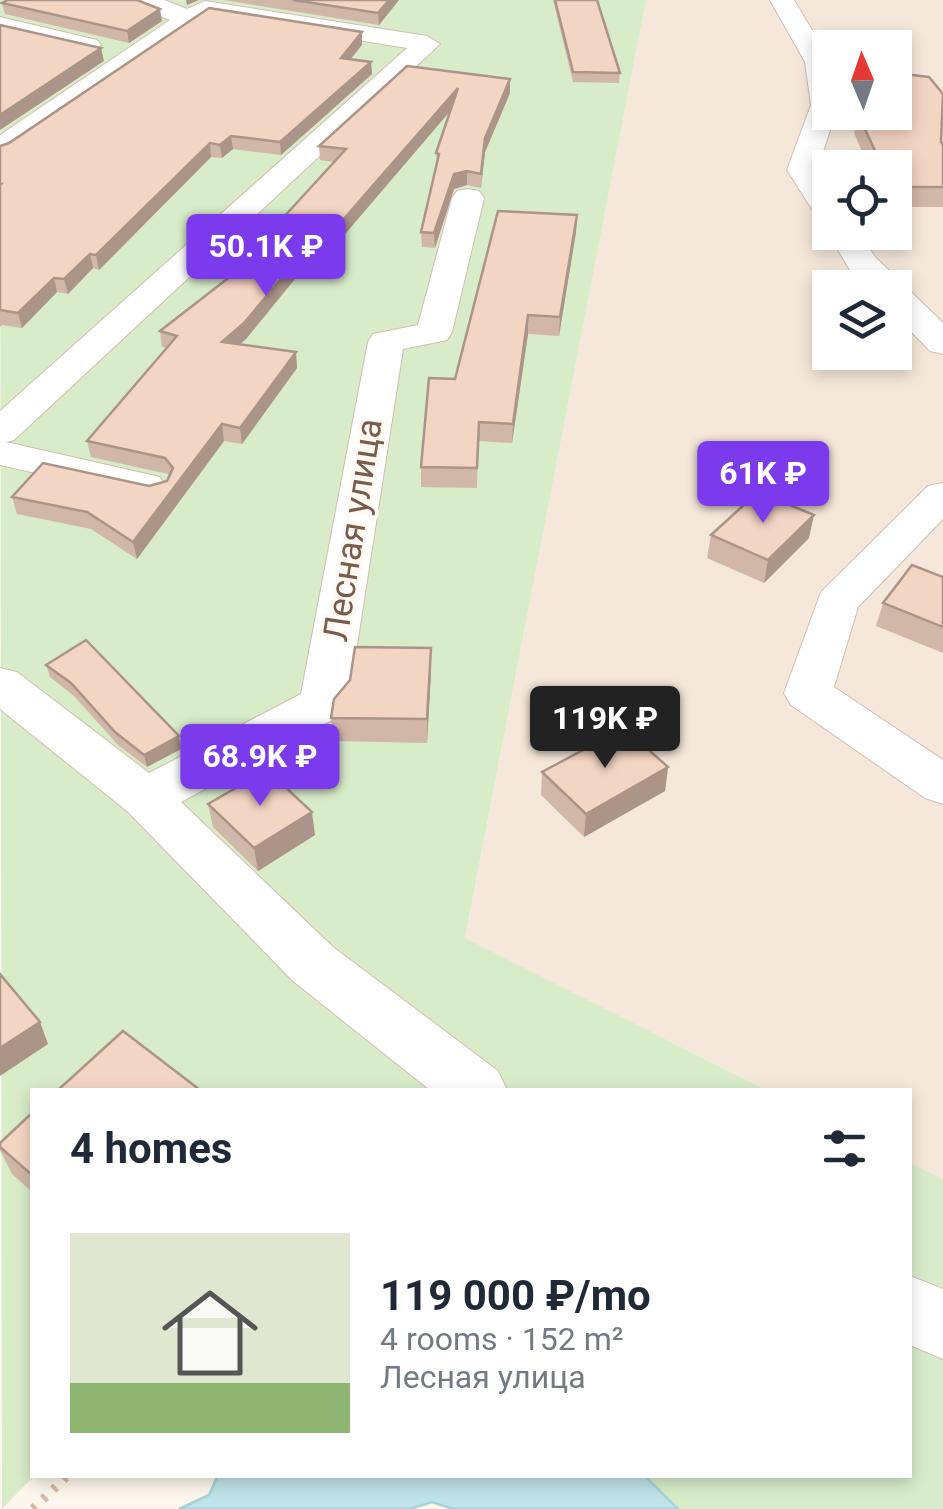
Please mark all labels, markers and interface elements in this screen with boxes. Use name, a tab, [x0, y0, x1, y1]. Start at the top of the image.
north arrow	[812, 30, 912, 130]
map controls	[812, 30, 912, 370]
button: locate	[812, 150, 912, 250]
pin: 50.1K ₽	[174, 214, 358, 299]
text: 50.1K ₽	[208, 227, 324, 265]
button: layers	[812, 270, 912, 370]
street label: Лесная улица	[315, 416, 391, 644]
pin: 61K ₽	[693, 441, 833, 526]
text: 61K ₽	[719, 454, 807, 492]
pin: 119K ₽	[524, 686, 686, 771]
text: 119K ₽	[552, 699, 658, 737]
pin: 68.9K ₽	[168, 724, 352, 809]
text: 68.9K ₽	[202, 737, 318, 775]
icon: filters	[817, 1121, 872, 1176]
text: 4 homes	[70, 1124, 232, 1173]
text: 119 000 ₽/mo	[380, 1271, 651, 1320]
icon: home	[150, 1273, 270, 1393]
text: 4 rooms · 152 m²	[380, 1320, 623, 1358]
text: Лесная улица	[380, 1358, 586, 1396]

